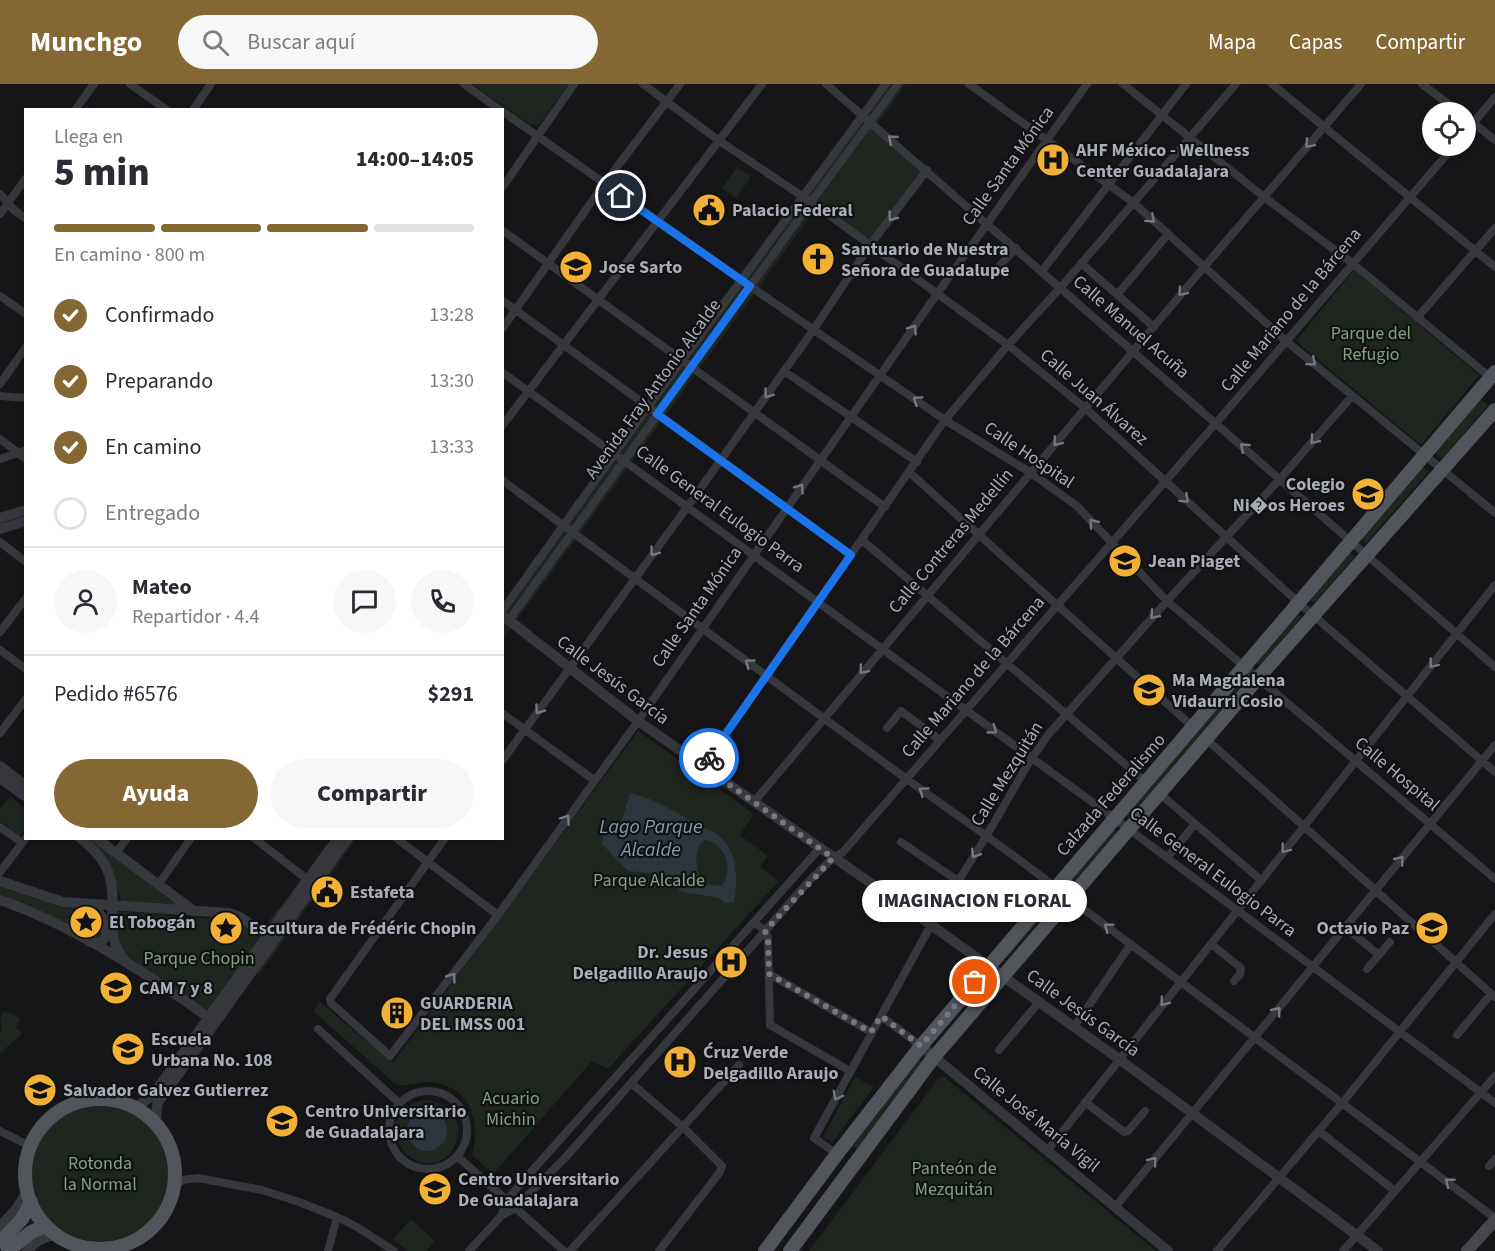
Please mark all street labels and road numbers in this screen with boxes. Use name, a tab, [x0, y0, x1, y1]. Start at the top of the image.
street label: Calle Santa Mónica	[956, 101, 1060, 231]
street label: Calle Mariano de la Bárcena	[1215, 223, 1367, 397]
street label: Calle Manuel Acuña	[1067, 269, 1195, 385]
street label: Avenida Fray Antonio Alcalde	[579, 294, 727, 484]
street label: Calle Juan Álvarez	[1034, 343, 1154, 451]
street label: Calle Hospital	[979, 416, 1079, 494]
street label: Calle General Eulogio Parra	[631, 439, 809, 579]
street label: Calle Contreras Medellín	[883, 463, 1019, 619]
street label: Calle Santa Mónica	[646, 542, 748, 672]
street label: Calle Mariano de la Bárcena	[896, 591, 1050, 763]
street label: Calle Jesús García	[552, 629, 674, 731]
street label: Calle Mezquitán	[965, 717, 1049, 831]
street label: Calzada Federalismo	[1051, 728, 1171, 862]
street label: Calle Hospital	[1349, 731, 1445, 817]
street label: Calle General Eulogio Parra	[1124, 801, 1302, 943]
street label: Calle Jesús García	[1021, 963, 1145, 1063]
street label: Calle José María Vigil	[967, 1060, 1105, 1178]

